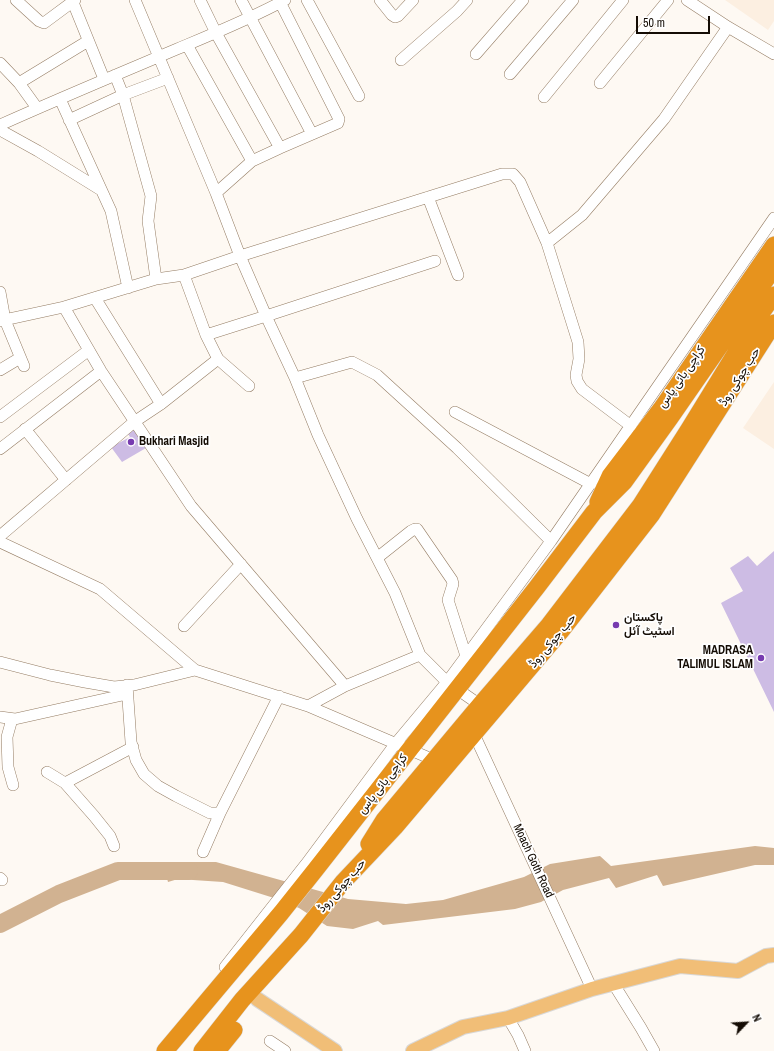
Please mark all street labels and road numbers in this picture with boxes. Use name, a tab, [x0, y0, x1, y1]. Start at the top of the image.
street label: کراچی بائی پاس	[655, 343, 709, 411]
street label: حب چوکی روڈ	[716, 345, 764, 409]
street label: حب چوکی روڈ	[526, 611, 580, 671]
street label: کراچی بائی پاس	[355, 751, 411, 817]
street label: Moach Goth Road	[510, 822, 556, 900]
street label: حب چوکی روڈ	[315, 856, 369, 916]

